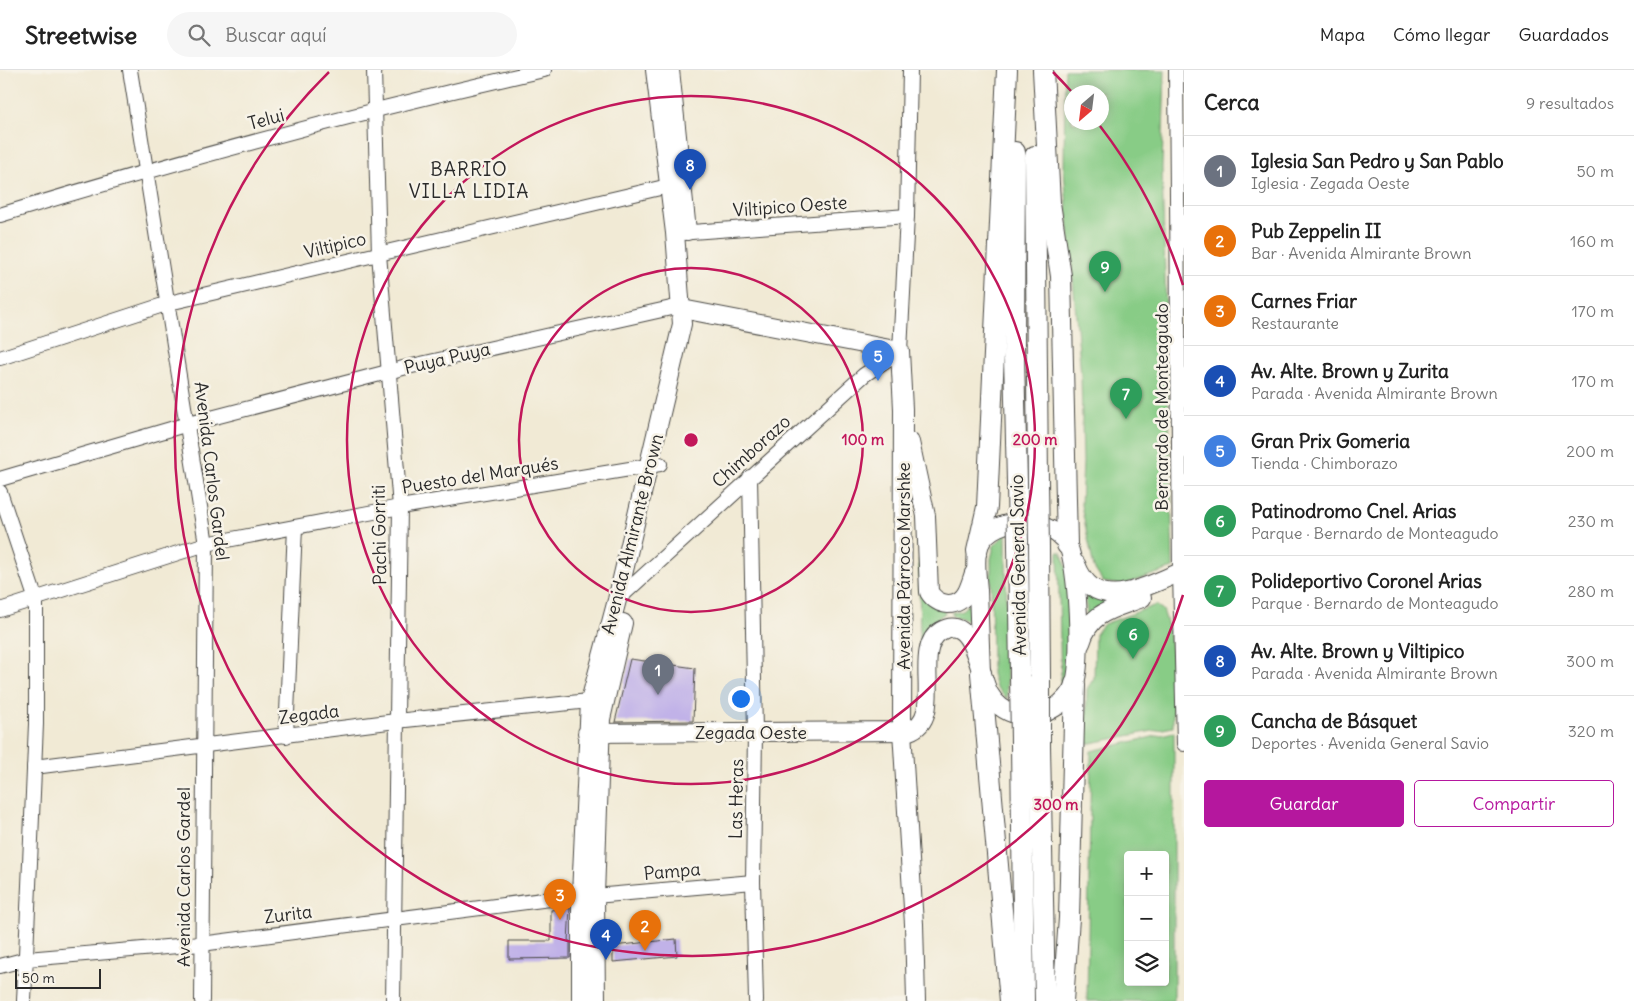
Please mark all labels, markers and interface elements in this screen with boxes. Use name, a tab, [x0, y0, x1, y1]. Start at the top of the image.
search box	[167, 12, 517, 57]
text: Streetwise	[25, 20, 137, 50]
icon: search	[185, 21, 213, 49]
text: Buscar aquí	[225, 23, 327, 47]
text: Mapa	[1320, 23, 1365, 46]
text: Cómo llegar	[1393, 23, 1490, 46]
text: Guardados	[1518, 23, 1609, 46]
north arrow	[1064, 85, 1109, 130]
text: Cerca	[1204, 89, 1259, 116]
text: 9 resultados	[1526, 93, 1614, 113]
street label: Telui	[245, 103, 287, 135]
pin: 8	[674, 149, 706, 190]
text: Iglesia San Pedro y San Pablo	[1251, 149, 1504, 173]
district label: BARRIO VILLA LIDIA	[409, 157, 529, 203]
text: 1	[1217, 161, 1223, 181]
text: 50 m	[1576, 161, 1614, 181]
text: Iglesia · Zegada Oeste	[1251, 173, 1410, 193]
street label: Viltipico Oeste	[732, 191, 848, 221]
text: Pub Zeppelin II	[1251, 219, 1381, 243]
street label: Viltipico	[302, 227, 368, 263]
text: 2	[1216, 231, 1224, 251]
text: 160 m	[1570, 231, 1614, 251]
text: Bar · Avenida Almirante Brown	[1251, 243, 1472, 263]
pin: 9	[1089, 251, 1121, 292]
text: Carnes Friar	[1251, 289, 1357, 313]
text: 3	[1215, 301, 1225, 321]
text: 170 m	[1571, 301, 1614, 321]
street label: Bernardo de Monteagudo	[1150, 303, 1173, 511]
text: Restaurante	[1251, 313, 1339, 333]
street label: Puya Puya	[402, 337, 492, 379]
pin: 5	[862, 340, 894, 381]
text: Av. Alte. Brown y Zurita	[1251, 359, 1449, 383]
text: 4	[1215, 371, 1225, 391]
text: 170 m	[1571, 371, 1614, 391]
pin: 7	[1110, 378, 1142, 419]
street label: Avenida Carlos Gardel	[190, 380, 234, 562]
text: Parada · Avenida Almirante Brown	[1251, 383, 1498, 403]
street label: Chimborazo	[707, 410, 795, 492]
text: Gran Prix Gomeria	[1251, 429, 1410, 453]
text: 100 m	[842, 430, 884, 449]
text: 200 m	[1013, 430, 1057, 449]
street label: Avenida Almirante Brown	[596, 431, 668, 637]
centre of rings	[682, 431, 700, 449]
text: 5	[1215, 441, 1225, 461]
text: 200 m	[1566, 441, 1614, 461]
street label: Puesto del Marqués	[400, 451, 560, 499]
text: Tienda · Chimborazo	[1251, 453, 1398, 473]
street label: Avenida Párroco Marshke	[892, 462, 915, 670]
street label: Avenida General Savio	[1005, 474, 1031, 656]
street label: Pachi Gorriti	[367, 485, 391, 585]
text: Patinodromo Cnel. Arias	[1251, 499, 1457, 523]
text: 6	[1215, 511, 1225, 531]
text: 230 m	[1568, 511, 1614, 531]
text: Parque · Bernardo de Monteagudo	[1251, 523, 1498, 543]
text: Polideportivo Coronel Arias	[1251, 569, 1482, 593]
text: 7	[1216, 581, 1224, 601]
text: 280 m	[1568, 581, 1614, 601]
text: Parque · Bernardo de Monteagudo	[1251, 593, 1498, 613]
pin: 6	[1117, 618, 1149, 659]
text: Av. Alte. Brown y Viltipico	[1251, 639, 1464, 663]
text: 8	[1215, 651, 1225, 671]
text: 300 m	[1566, 651, 1614, 671]
pin: 1	[642, 654, 674, 695]
text: Parada · Avenida Almirante Brown	[1251, 663, 1498, 683]
your location	[728, 686, 754, 712]
street label: Zegada	[278, 699, 340, 729]
text: Cancha de Básquet	[1251, 709, 1417, 733]
street label: Zegada Oeste	[695, 721, 807, 744]
text: 9	[1215, 721, 1225, 741]
text: 320 m	[1568, 721, 1614, 741]
text: Deportes · Avenida General Savio	[1251, 733, 1489, 753]
street label: Las Heras	[724, 759, 748, 839]
button: Guardar	[1204, 780, 1404, 827]
button: Compartir	[1414, 780, 1614, 827]
street label: Avenida Carlos Gardel	[172, 787, 195, 967]
text: 300 m	[1034, 795, 1079, 814]
map controls	[1124, 851, 1169, 986]
button: +	[1124, 851, 1169, 896]
street label: Pampa	[643, 857, 701, 885]
pin: 3	[544, 879, 576, 920]
button: −	[1124, 896, 1169, 941]
street label: Zurita	[263, 900, 313, 928]
pin: 2	[629, 910, 661, 951]
pin: 4	[590, 919, 622, 960]
button: layers	[1124, 941, 1169, 986]
scale bar	[15, 966, 101, 989]
text: 50 m	[22, 969, 55, 987]

